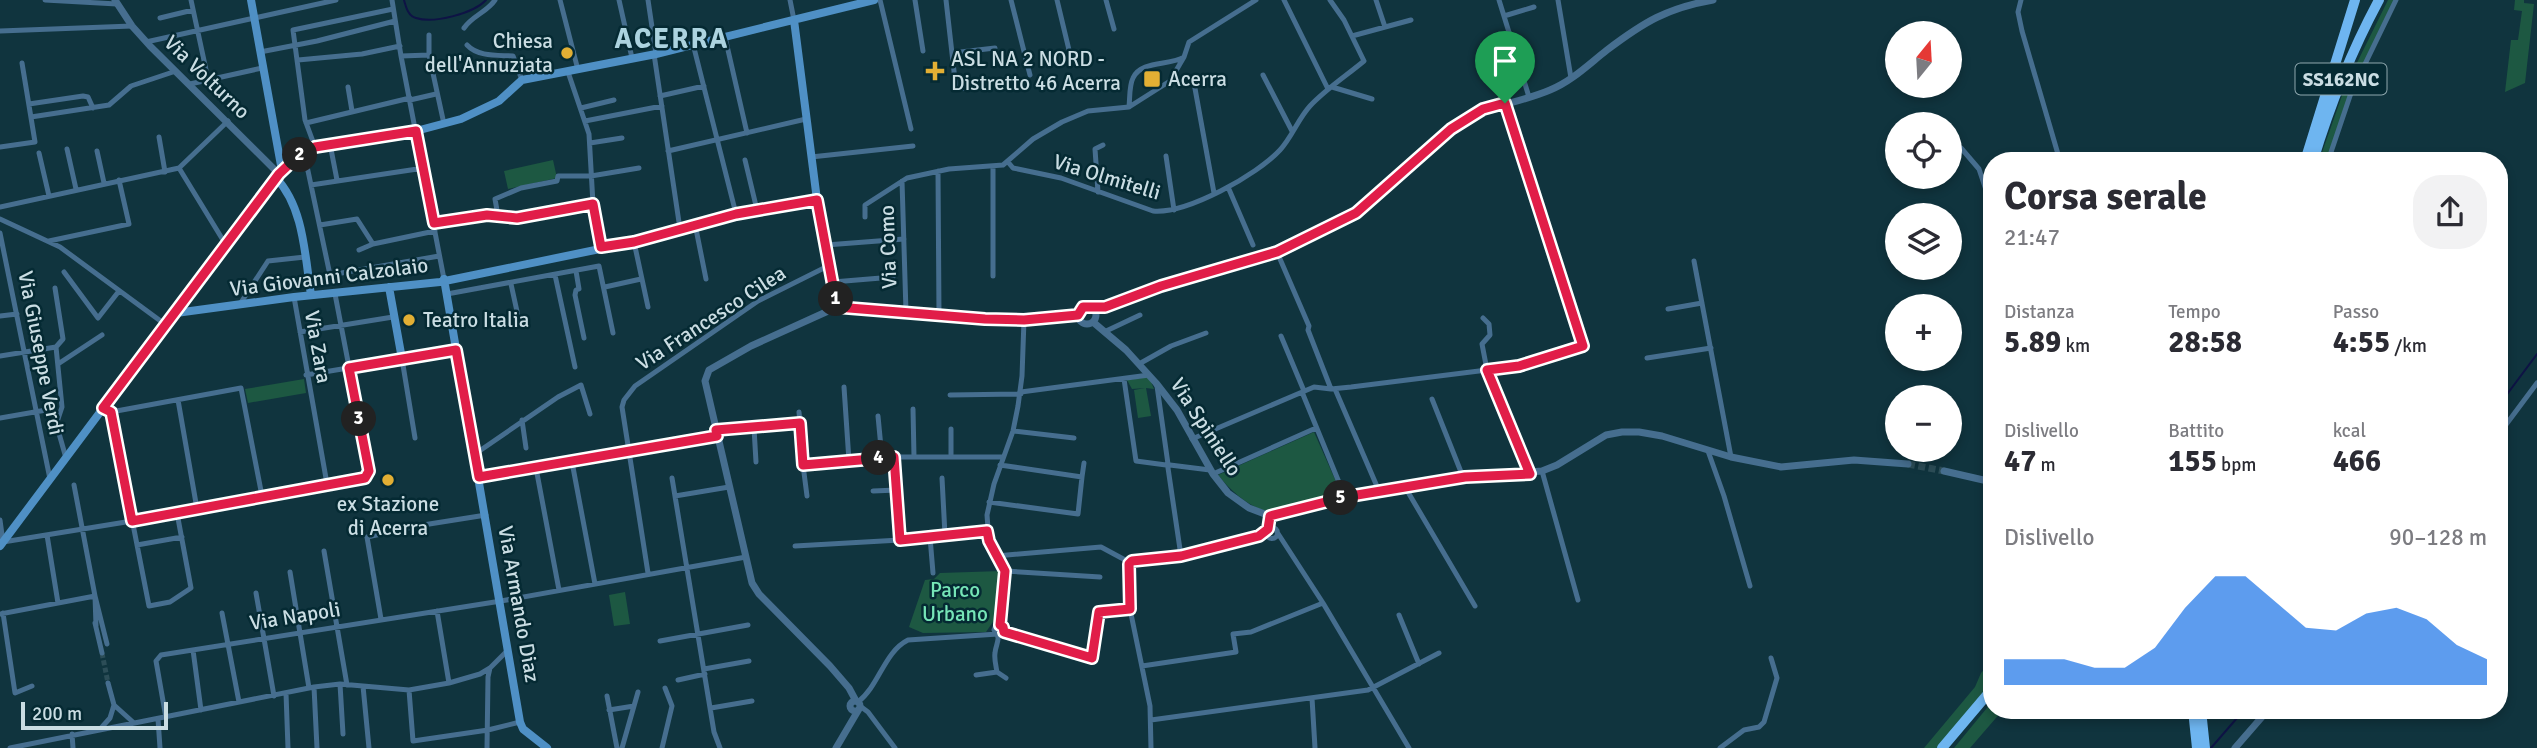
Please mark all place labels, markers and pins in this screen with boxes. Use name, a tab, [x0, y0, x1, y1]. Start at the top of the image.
place label: Chiesa dell'Annuziata	[425, 28, 553, 78]
pin	[1475, 31, 1535, 103]
marker: Chiesa dell'Annuziata	[559, 45, 575, 61]
place label: ASL NA 2 NORD - Distretto 46 Acerra	[951, 46, 1121, 96]
marker: ASL NA 2 NORD - Distretto 46 Acerra	[925, 61, 945, 81]
place label: Acerra	[1168, 66, 1227, 92]
marker: Acerra	[1142, 69, 1162, 89]
pin: 2	[282, 138, 318, 172]
pin: 1	[818, 282, 854, 316]
place label: Teatro Italia	[423, 307, 529, 333]
marker: Teatro Italia	[401, 312, 417, 328]
pin: 3	[342, 402, 376, 436]
pin: 4	[862, 440, 896, 476]
marker: ex Stazione di Acerra	[380, 472, 396, 488]
pin: 5	[1324, 480, 1358, 516]
place label: ex Stazione di Acerra	[337, 491, 439, 541]

